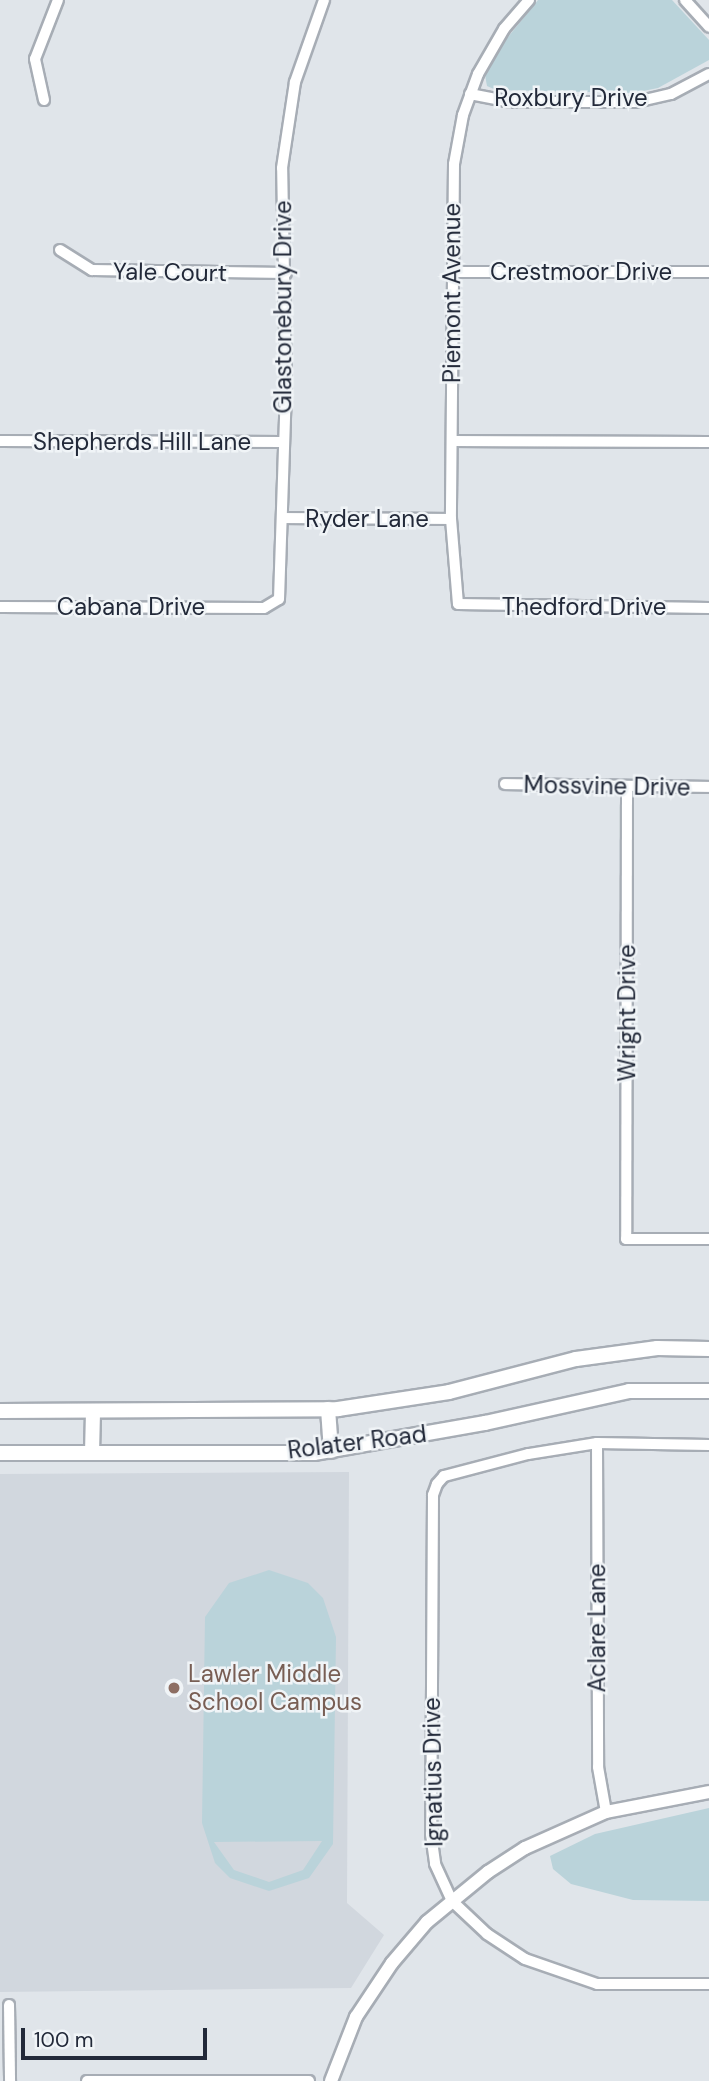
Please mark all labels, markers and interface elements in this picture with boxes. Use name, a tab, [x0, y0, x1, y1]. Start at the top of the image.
street label: Roxbury Drive	[494, 84, 648, 112]
street label: Glastonebury Drive	[269, 200, 297, 414]
street label: Piemont Avenue	[438, 203, 466, 383]
street label: Yale Court	[113, 257, 227, 287]
street label: Crestmoor Drive	[490, 258, 672, 286]
street label: Shepherds Hill Lane	[33, 428, 251, 456]
street label: Ryder Lane	[305, 505, 429, 533]
street label: Cabana Drive	[57, 593, 205, 621]
street label: Thedford Drive	[502, 593, 666, 621]
street label: Mossvine Drive	[523, 770, 691, 802]
street label: Wright Drive	[613, 944, 641, 1082]
street label: Rolater Road	[286, 1419, 428, 1465]
street label: Aclare Lane	[583, 1564, 611, 1692]
place label: Lawler Middle School Campus	[188, 1660, 362, 1716]
marker: Lawler Middle School Campus	[166, 1680, 182, 1696]
street label: Ignatius Drive	[417, 1697, 449, 1847]
scale bar	[24, 2014, 210, 2058]
text: 100 m	[34, 2026, 94, 2054]

